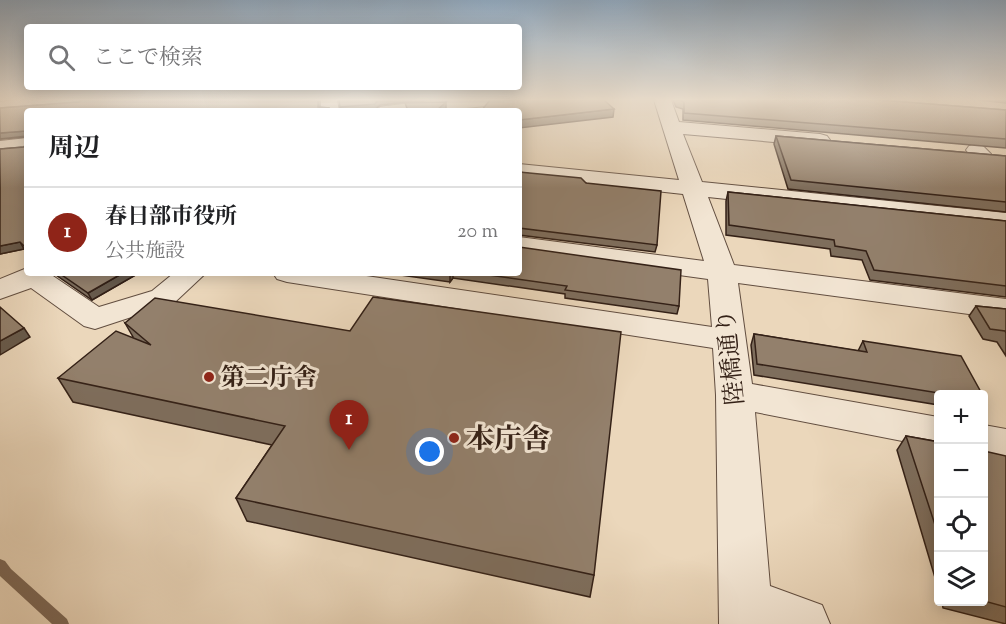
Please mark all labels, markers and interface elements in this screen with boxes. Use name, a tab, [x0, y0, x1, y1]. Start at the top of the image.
search box	[24, 24, 522, 90]
icon: search	[45, 41, 78, 74]
text: ここで検索	[93, 43, 203, 75]
text: 周辺	[48, 131, 100, 168]
text: 春日部市役所	[105, 202, 237, 234]
text: 1	[64, 218, 71, 247]
text: 20 m	[457, 218, 498, 247]
text: 公共施設	[105, 238, 185, 267]
street label: 陸橋通り	[710, 307, 754, 406]
place label: 第二庁舎	[221, 362, 317, 396]
marker: 第二庁舎	[202, 370, 216, 384]
map controls	[934, 390, 988, 606]
button: +	[934, 390, 988, 444]
pin: 1	[330, 400, 368, 450]
place label: 本庁舎	[466, 421, 550, 461]
marker: 本庁舎	[447, 431, 461, 445]
your location	[415, 437, 444, 466]
button: −	[934, 444, 988, 498]
button: locate	[934, 498, 988, 552]
button: layers	[934, 552, 988, 606]

